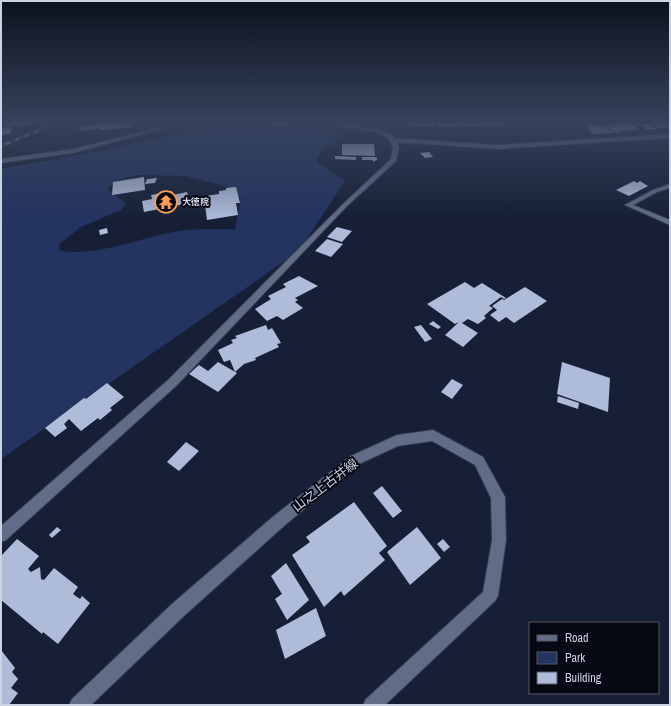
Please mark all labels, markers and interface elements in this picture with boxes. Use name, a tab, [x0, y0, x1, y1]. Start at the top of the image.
temple icon: 大徳院	[153, 189, 179, 215]
place label: 大徳院	[182, 196, 209, 208]
street label: 山之上古井線	[289, 455, 361, 515]
legend	[529, 622, 659, 694]
text: Road	[565, 630, 589, 646]
text: Park	[565, 650, 585, 666]
text: Building	[565, 670, 602, 686]

